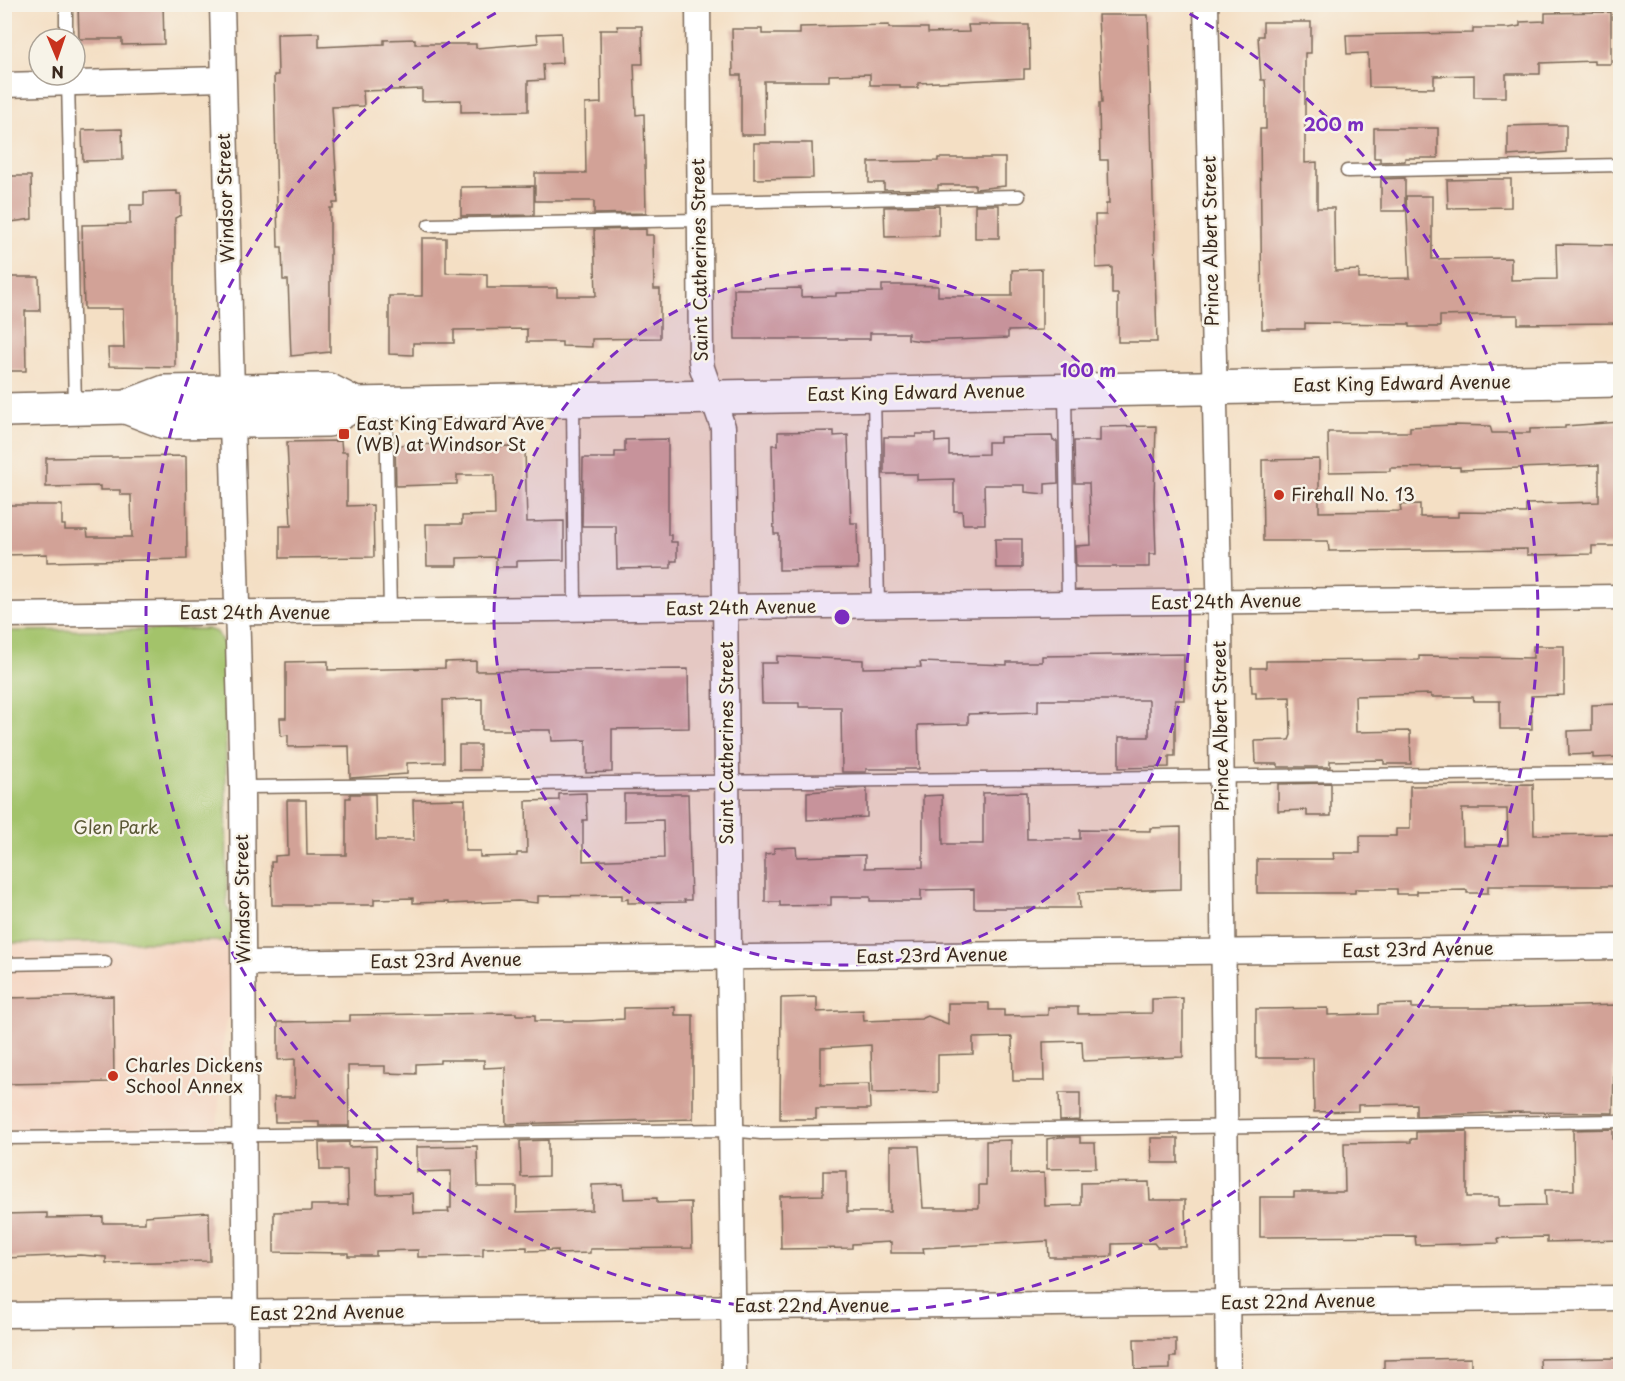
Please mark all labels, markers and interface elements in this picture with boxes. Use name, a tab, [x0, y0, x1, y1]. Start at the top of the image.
north arrow	[27, 27, 87, 87]
text: N	[51, 61, 64, 85]
text: 200 m	[1304, 110, 1364, 137]
street label: Windsor Street	[209, 132, 240, 263]
street label: Prince Albert Street	[1195, 155, 1224, 327]
street label: Saint Catherines Street	[683, 158, 714, 362]
text: 100 m	[1060, 356, 1116, 383]
street label: East King Edward Avenue	[1293, 367, 1511, 398]
street label: East King Edward Avenue	[807, 376, 1025, 407]
place label: East King Edward Ave (WB) at Windsor St	[356, 409, 545, 457]
marker: East King Edward Ave (WB) at Windsor St	[337, 427, 351, 441]
place label: Firehall No. 13	[1291, 480, 1415, 507]
marker: Firehall No. 13	[1272, 488, 1286, 502]
street label: East 24th Avenue	[1150, 586, 1302, 615]
street label: East 24th Avenue	[665, 592, 817, 621]
street label: East 24th Avenue	[180, 598, 331, 625]
centre of rings	[832, 607, 852, 627]
street label: Prince Albert Street	[1205, 640, 1234, 812]
street label: Saint Catherines Street	[712, 641, 739, 845]
park label: Glen Park	[73, 813, 159, 840]
street label: Windsor Street	[227, 834, 256, 964]
street label: East 23rd Avenue	[1342, 934, 1494, 963]
street label: East 23rd Avenue	[856, 940, 1008, 969]
street label: East 23rd Avenue	[370, 945, 522, 974]
place label: Charles Dickens School Annex	[125, 1051, 263, 1099]
marker: Charles Dickens School Annex	[106, 1069, 120, 1083]
street label: East 22nd Avenue	[1220, 1286, 1376, 1315]
street label: East 22nd Avenue	[735, 1291, 890, 1318]
street label: East 22nd Avenue	[249, 1297, 405, 1326]

